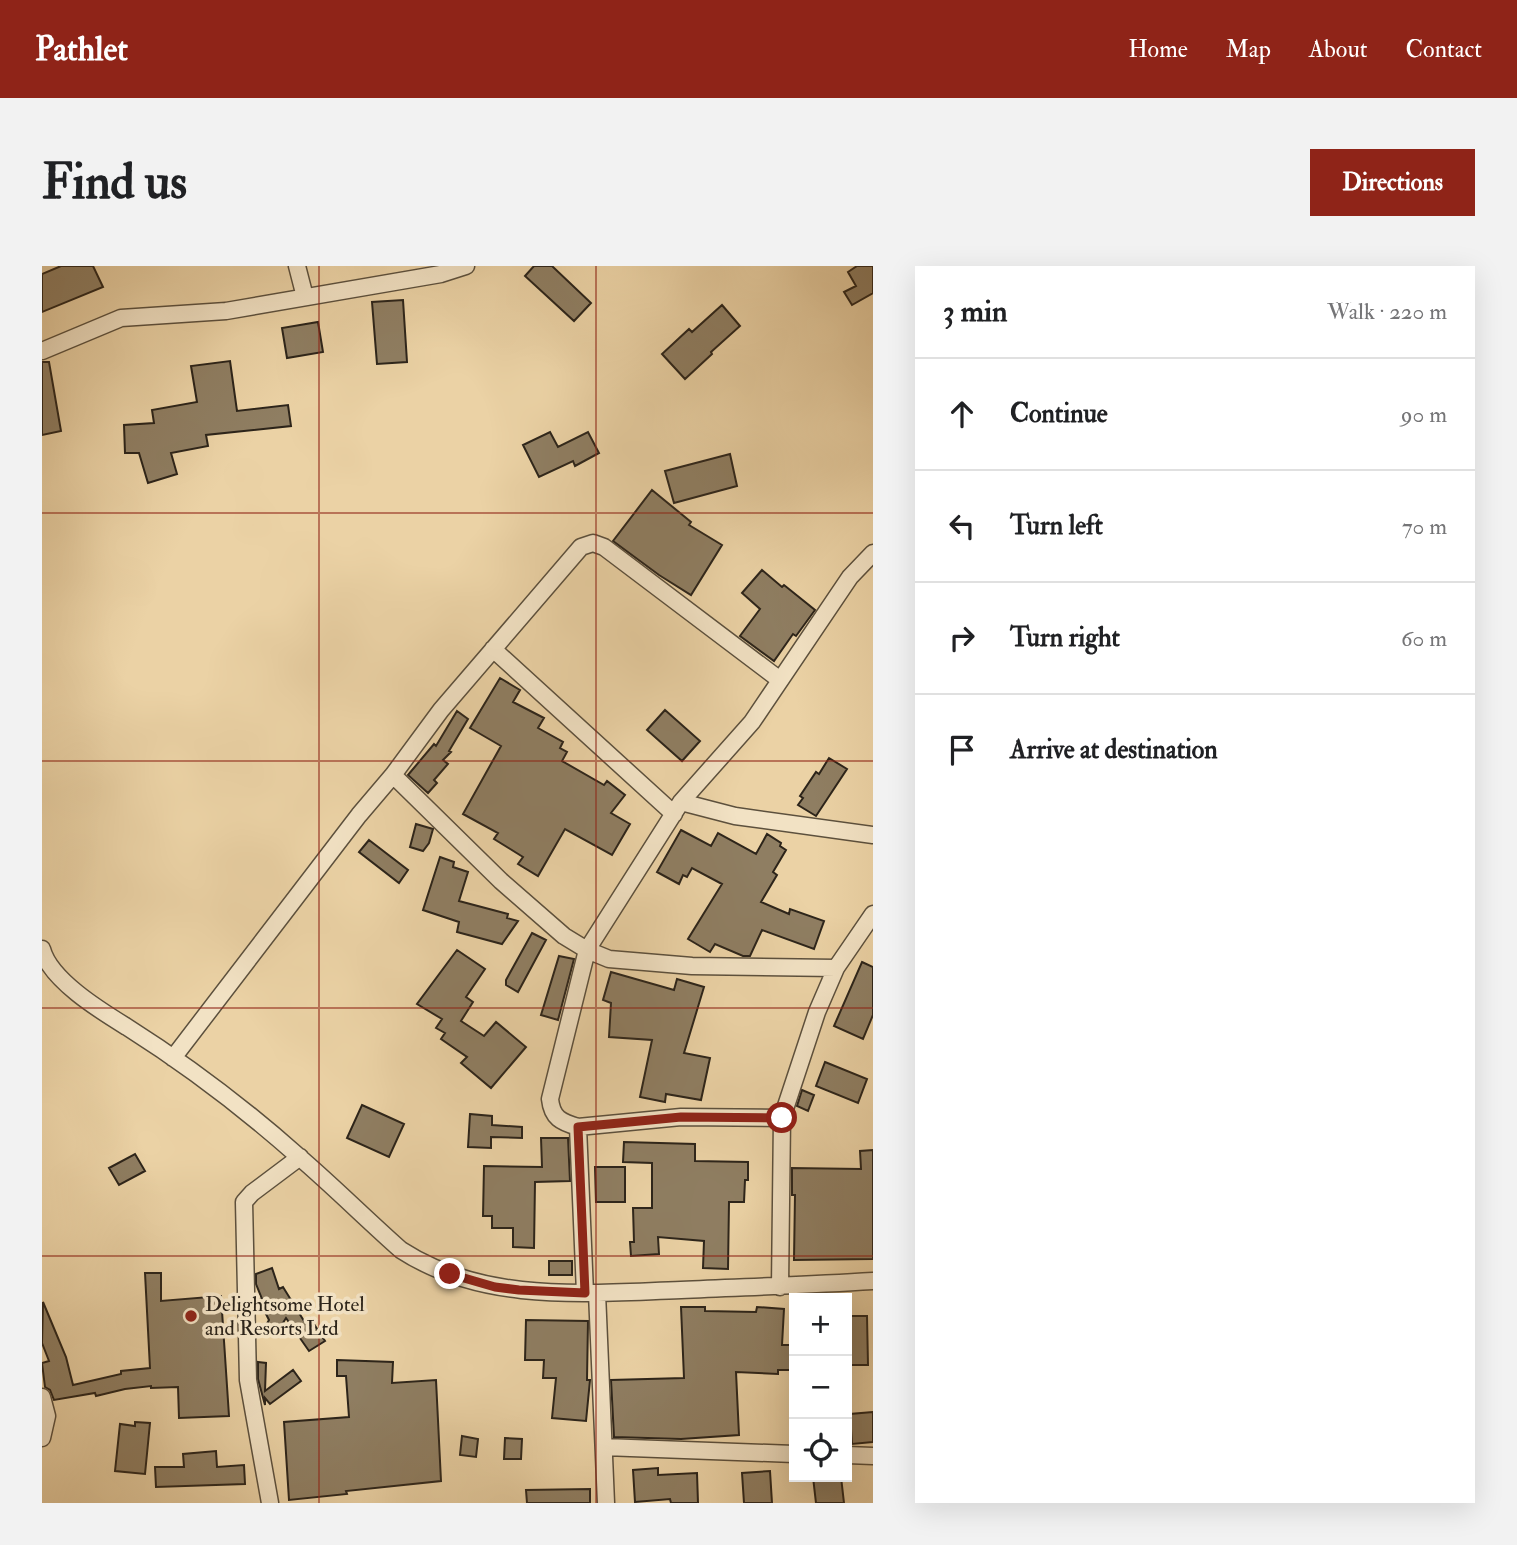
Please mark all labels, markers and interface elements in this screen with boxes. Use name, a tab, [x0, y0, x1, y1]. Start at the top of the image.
text: Pathlet	[35, 29, 128, 70]
text: Home	[1128, 34, 1188, 65]
text: Map	[1226, 34, 1271, 65]
text: About	[1309, 34, 1368, 65]
text: Contact	[1406, 34, 1482, 65]
button: Directions	[1310, 149, 1475, 216]
text: Find us	[42, 152, 187, 213]
text: 3 min	[943, 293, 1008, 330]
text: Walk · 220 m	[1327, 297, 1447, 326]
icon: ahead	[943, 395, 981, 433]
text: Continue	[1010, 398, 1108, 430]
text: 90 m	[1401, 400, 1447, 429]
icon: left	[943, 507, 981, 545]
text: Turn left	[1010, 510, 1103, 542]
text: 70 m	[1402, 512, 1447, 541]
icon: right	[943, 619, 981, 657]
text: Turn right	[1010, 622, 1120, 654]
text: 60 m	[1401, 624, 1447, 653]
icon: arrive	[943, 731, 981, 769]
text: Arrive at destination	[1010, 734, 1218, 766]
route start	[766, 1102, 797, 1133]
route end	[434, 1258, 465, 1289]
place label: Delightsome Hotel and Resorts Ltd	[205, 1291, 365, 1342]
map controls	[789, 1293, 852, 1482]
button: +	[789, 1293, 852, 1356]
marker: Delightsome Hotel and Resorts Ltd	[183, 1308, 199, 1324]
button: −	[789, 1356, 852, 1419]
button: locate	[789, 1419, 852, 1482]

